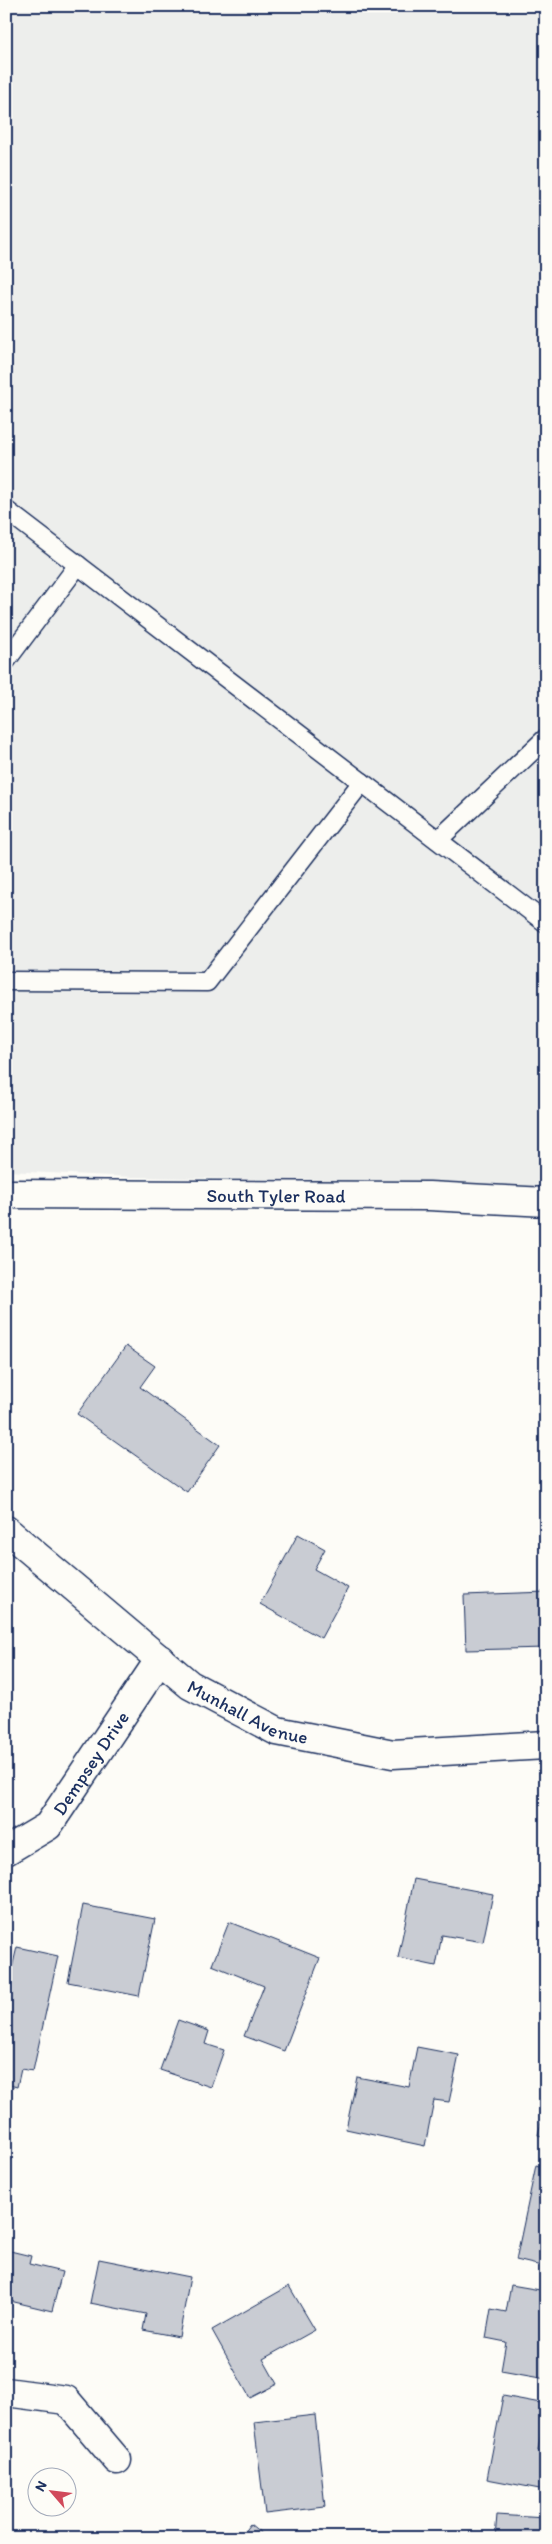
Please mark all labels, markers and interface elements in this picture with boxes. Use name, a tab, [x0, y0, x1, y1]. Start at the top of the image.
street label: South Tyler Road	[206, 1183, 346, 1207]
street label: Munhall Avenue	[184, 1674, 310, 1748]
street label: Dempsey Drive	[47, 1706, 133, 1819]
north arrow	[28, 2466, 78, 2516]
text: N	[31, 2478, 51, 2494]

